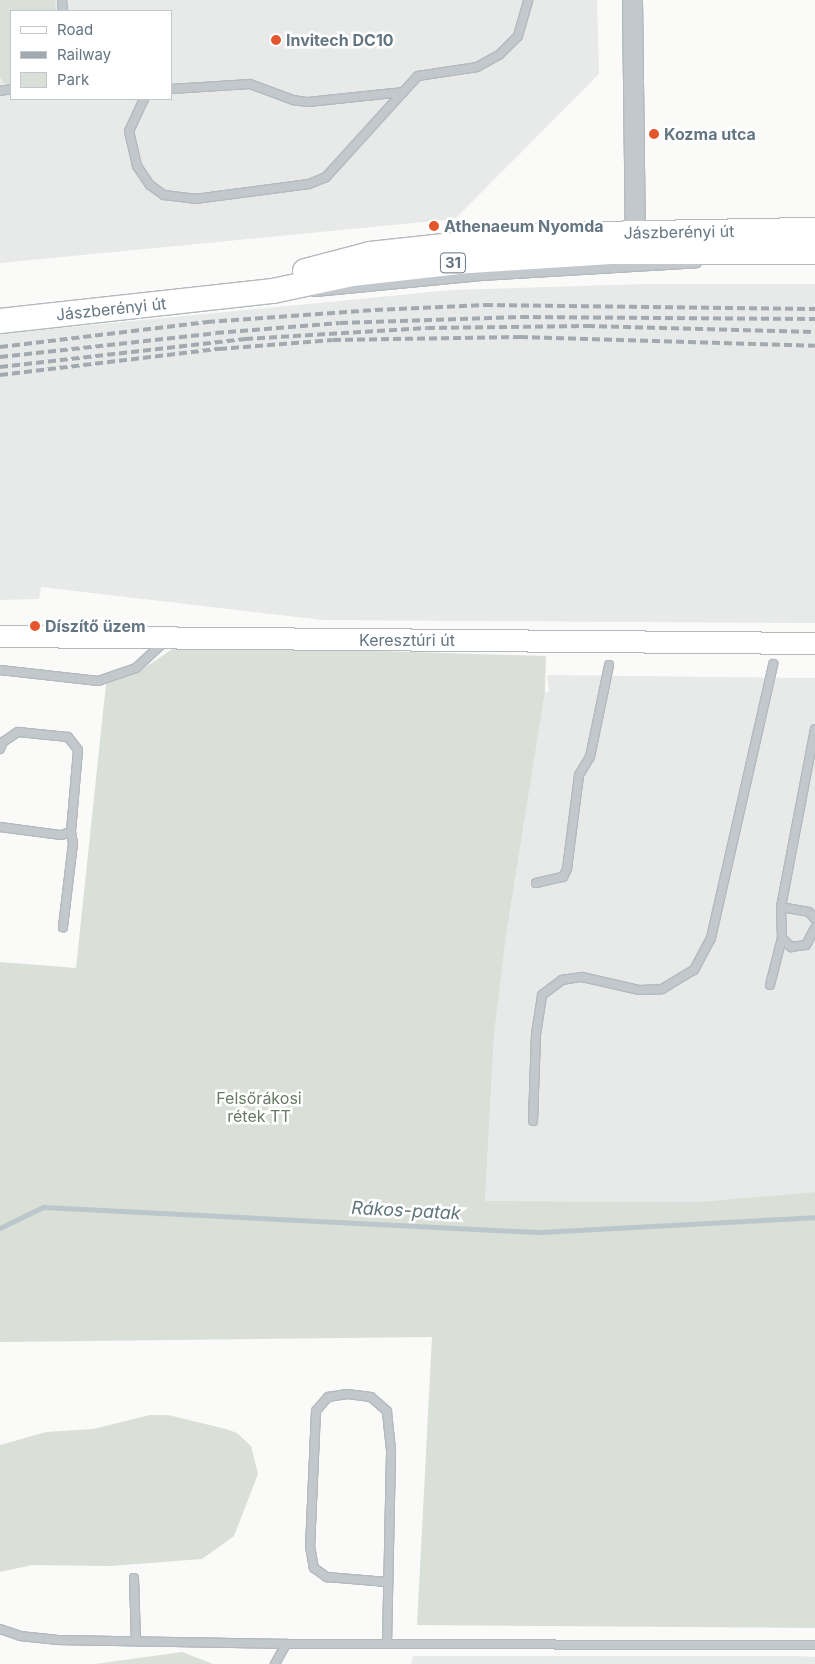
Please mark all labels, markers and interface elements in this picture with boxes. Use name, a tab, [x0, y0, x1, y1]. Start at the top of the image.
legend	[10, 10, 172, 100]
text: Road	[57, 20, 93, 39]
place label: Invitech DC10	[286, 30, 394, 50]
marker: Invitech DC10	[270, 34, 282, 46]
text: Railway	[57, 45, 111, 64]
text: Park	[57, 70, 89, 89]
place label: Kozma utca	[664, 124, 756, 144]
marker: Kozma utca	[648, 128, 660, 140]
place label: Athenaeum Nyomda	[444, 216, 604, 236]
marker: Athenaeum Nyomda	[428, 220, 440, 232]
street label: Jászberényi út	[623, 221, 735, 243]
road number: 31	[439, 250, 467, 276]
street label: Jászberényi út	[55, 294, 167, 324]
place label: Díszítő üzem	[45, 616, 146, 636]
marker: Díszítő üzem	[29, 620, 41, 632]
street label: Keresztúri út	[359, 630, 455, 650]
park label: Felsőrákosi rétek TT	[216, 1088, 302, 1126]
water label: Rákos-patak	[351, 1197, 461, 1225]

